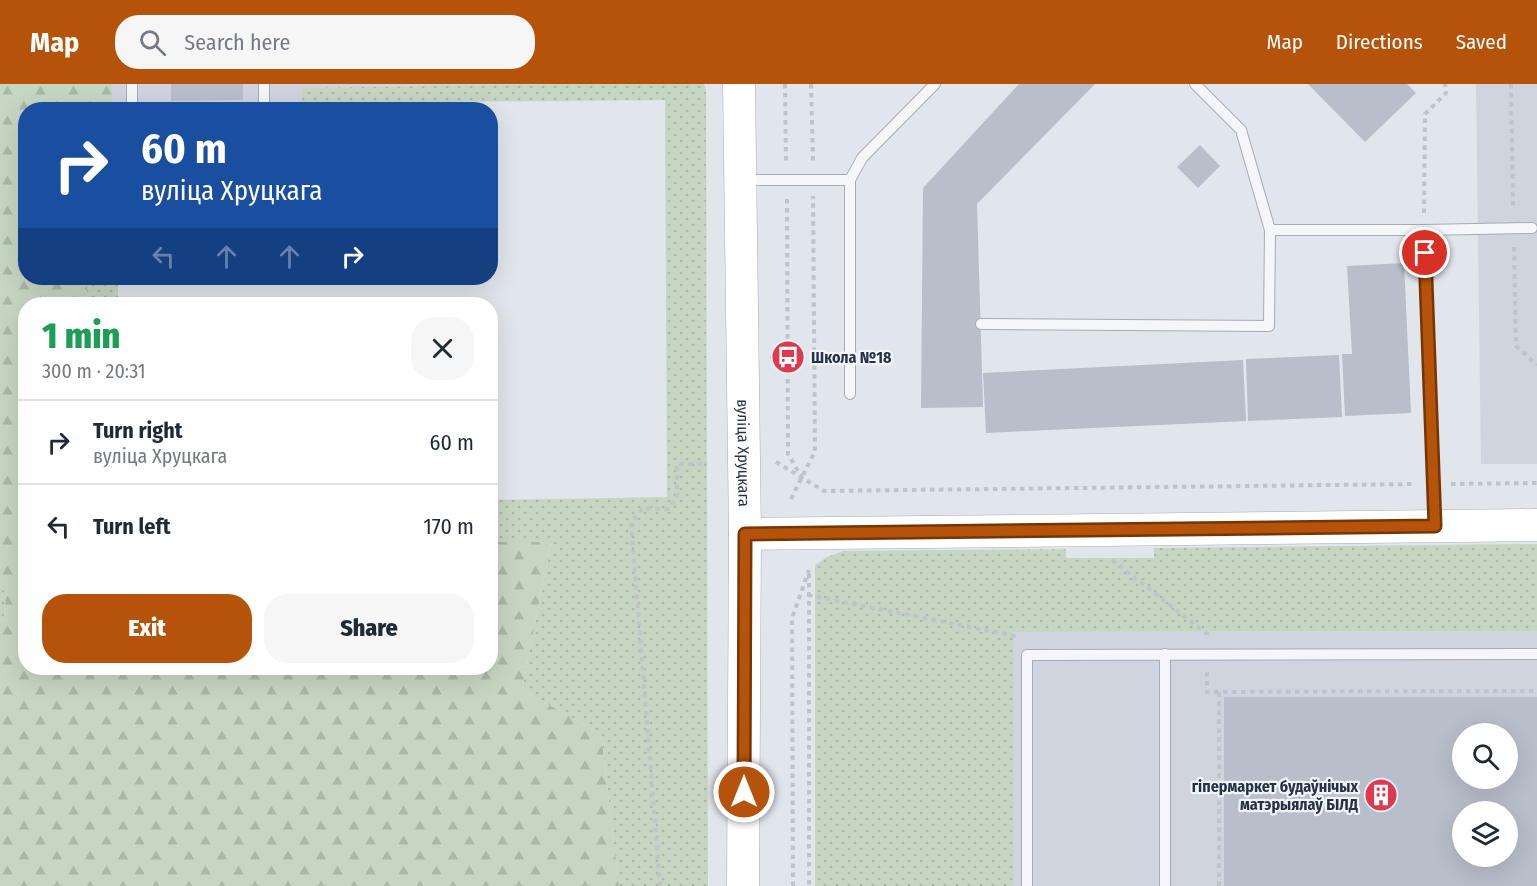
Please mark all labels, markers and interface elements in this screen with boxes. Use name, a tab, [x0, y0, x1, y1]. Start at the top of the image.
search box	[115, 15, 535, 69]
text: Map	[30, 26, 79, 59]
icon: search	[136, 26, 169, 59]
text: Search here	[184, 29, 290, 56]
text: Map	[1266, 29, 1303, 55]
text: Directions	[1336, 29, 1423, 55]
text: Saved	[1456, 29, 1507, 55]
text: 60 m	[141, 124, 227, 174]
icon: right	[42, 126, 120, 204]
text: вуліца Хруцкага	[141, 175, 322, 207]
pin	[1399, 227, 1450, 278]
icon: arrive	[1408, 236, 1441, 269]
icon: left	[147, 240, 180, 273]
icon: ahead	[210, 240, 243, 273]
icon: ahead	[273, 240, 306, 273]
icon: right	[336, 240, 369, 273]
text: 1 min	[42, 314, 120, 358]
button: close	[411, 317, 474, 380]
bus stop icon: Школа №18	[770, 339, 806, 375]
place label: Школа №18	[811, 348, 892, 367]
text: 300 m · 20:31	[42, 359, 146, 383]
street label: вуліца Хруцкага	[734, 399, 754, 507]
text: Turn right	[93, 417, 182, 444]
icon: right	[42, 426, 75, 459]
text: 60 m	[430, 429, 474, 456]
text: вуліца Хруцкага	[93, 444, 227, 468]
icon: left	[42, 510, 75, 543]
text: Turn left	[93, 513, 171, 540]
text: 170 m	[423, 513, 474, 540]
button: Exit	[42, 594, 252, 663]
button: Share	[264, 594, 474, 663]
map controls	[1452, 723, 1518, 867]
button: search	[1452, 723, 1518, 789]
position arrow	[712, 760, 776, 824]
place label: гіпермаркет будаўнічых матэрыялаў БІЛД	[1192, 777, 1359, 814]
building icon: гіпермаркет будаўнічых матэрыялаў БІЛД	[1363, 777, 1399, 813]
button: layers	[1452, 801, 1518, 867]

